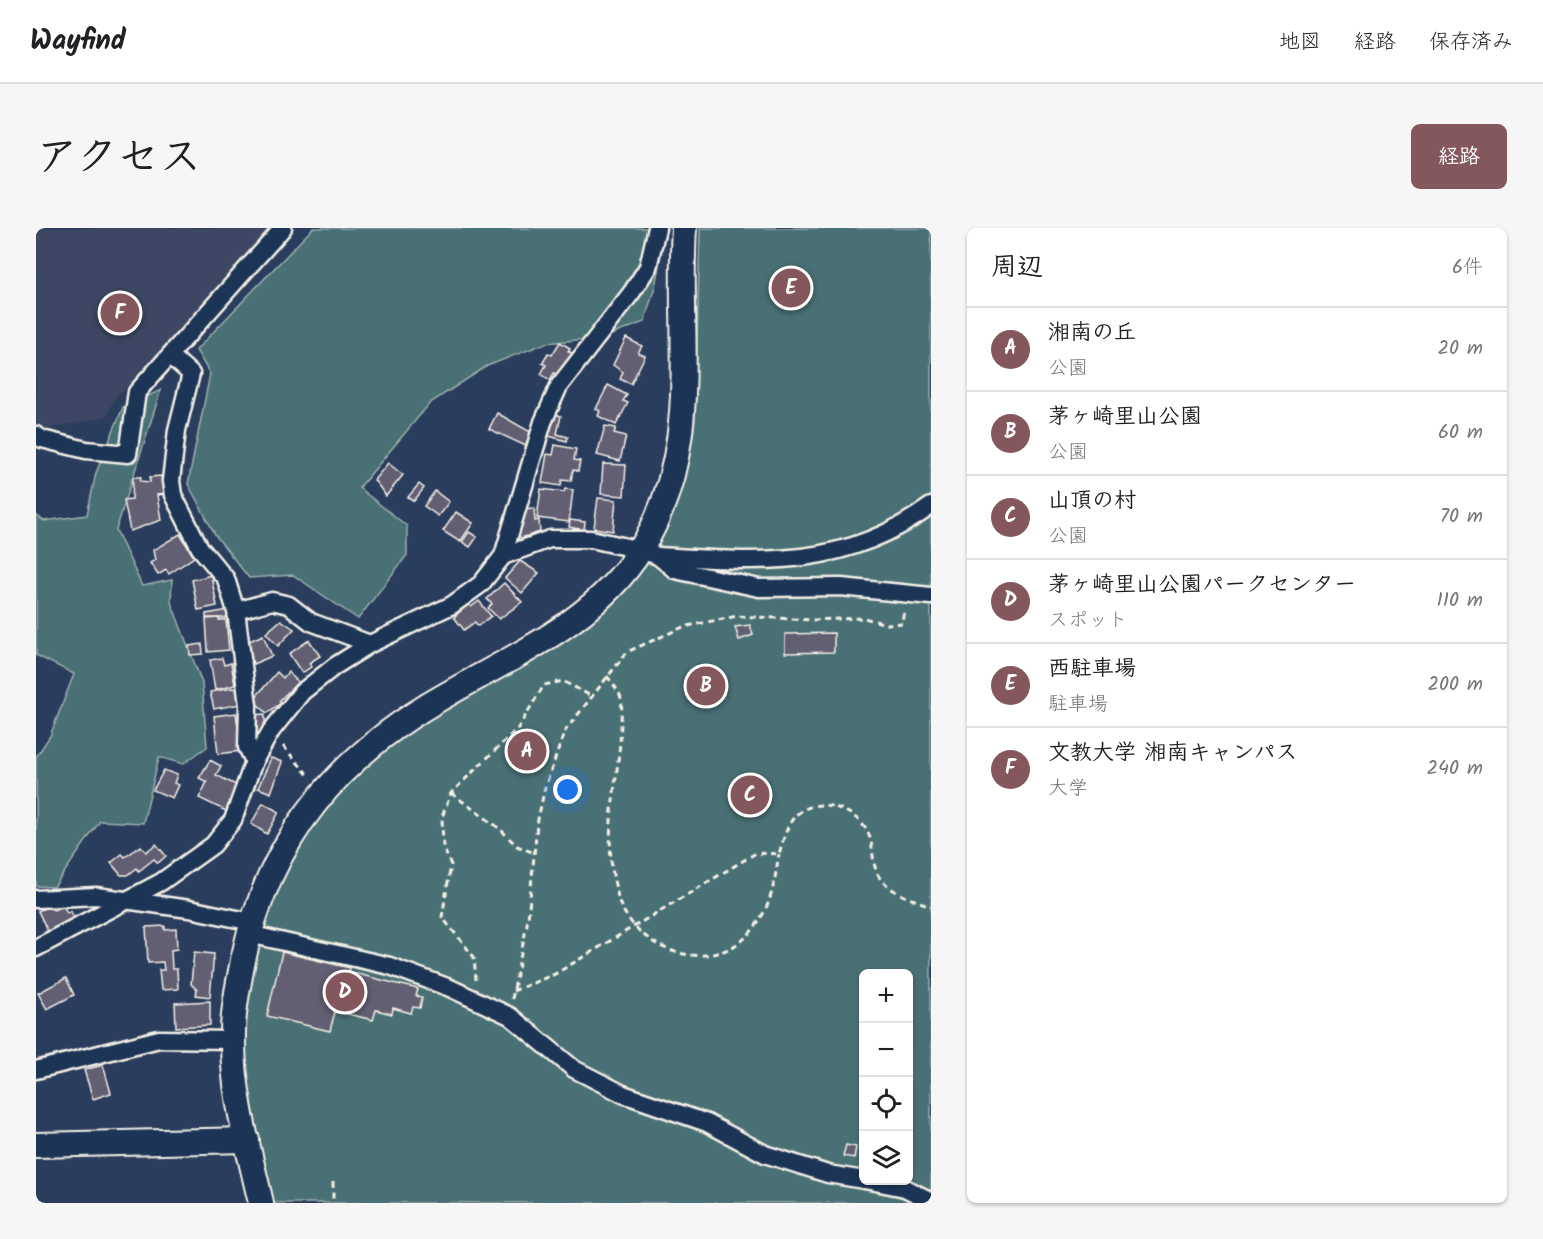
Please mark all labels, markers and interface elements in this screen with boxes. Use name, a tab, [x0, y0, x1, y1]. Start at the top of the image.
text: Wayfind	[30, 19, 126, 64]
text: 地図	[1279, 26, 1321, 59]
text: 経路	[1354, 26, 1396, 59]
text: 保存済み	[1429, 26, 1513, 59]
button: 経路	[1411, 124, 1507, 189]
text: アクセス	[36, 125, 201, 192]
text: 周辺	[991, 247, 1043, 289]
text: 6件	[1452, 252, 1483, 284]
pin: E	[772, 266, 810, 310]
pin: F	[100, 290, 140, 335]
text: 湘南の丘	[1048, 316, 1136, 351]
text: A	[1004, 333, 1017, 365]
text: 20 m	[1437, 333, 1483, 365]
text: 公園	[1048, 353, 1088, 385]
text: 茅ヶ崎里山公園	[1048, 400, 1202, 435]
text: B	[1004, 417, 1017, 449]
text: 60 m	[1438, 417, 1483, 449]
text: 公園	[1048, 437, 1088, 469]
text: 山頂の村	[1048, 484, 1136, 519]
text: C	[1004, 501, 1017, 533]
text: 70 m	[1440, 501, 1483, 533]
text: 公園	[1048, 521, 1088, 553]
text: 茅ヶ崎里山公園パークセンター	[1048, 568, 1356, 603]
text: D	[1004, 585, 1017, 617]
text: 110 m	[1437, 585, 1483, 617]
text: スポット	[1048, 605, 1128, 637]
text: 西駐車場	[1048, 652, 1136, 687]
pin: B	[686, 664, 726, 708]
text: E	[1005, 669, 1016, 701]
text: 200 m	[1427, 669, 1483, 701]
text: 駐車場	[1048, 689, 1108, 721]
pin: A	[508, 728, 546, 774]
text: 文教大学 湘南キャンパス	[1048, 736, 1298, 771]
text: F	[1005, 753, 1016, 785]
text: 240 m	[1426, 753, 1483, 785]
pin: C	[730, 772, 770, 818]
text: 大学	[1048, 773, 1088, 805]
your location	[553, 775, 582, 804]
map controls	[859, 969, 913, 1185]
button: +	[859, 969, 913, 1023]
pin: D	[326, 970, 364, 1014]
button: −	[859, 1023, 913, 1077]
button: locate	[859, 1077, 913, 1131]
button: layers	[859, 1131, 913, 1185]

